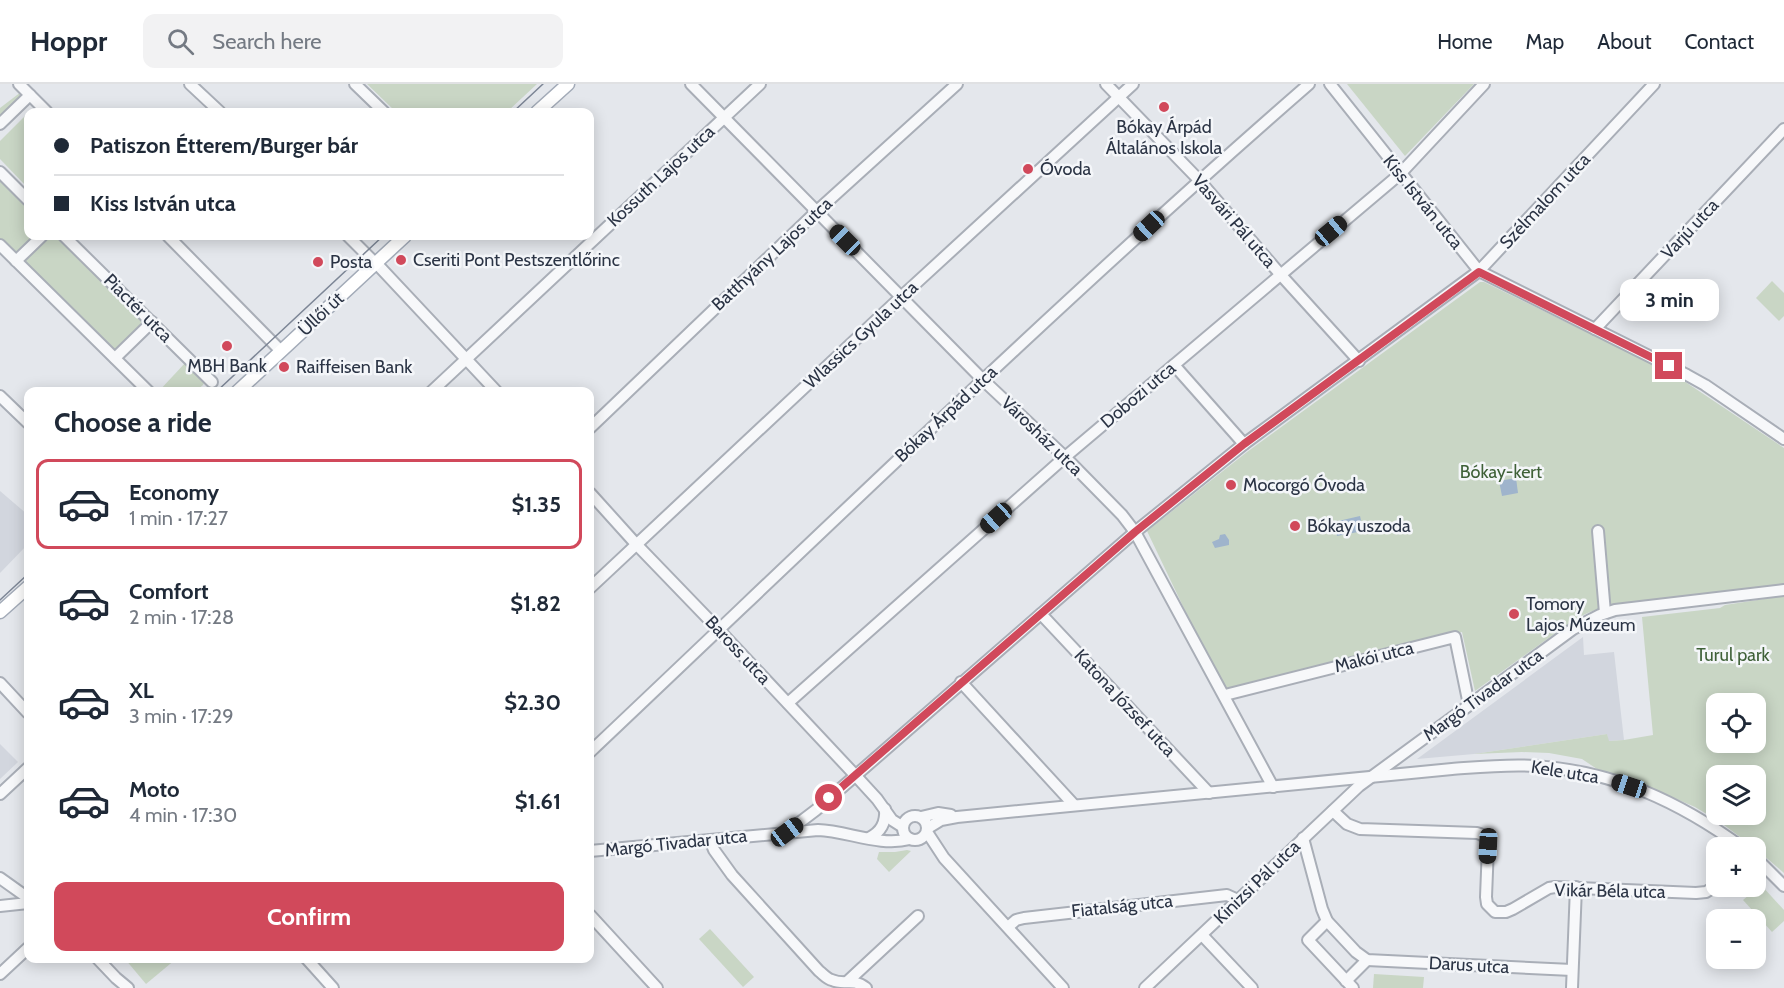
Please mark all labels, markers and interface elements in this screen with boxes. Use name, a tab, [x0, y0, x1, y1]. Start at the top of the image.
search box	[143, 14, 563, 68]
text: Hoppr	[30, 24, 107, 58]
icon: search	[164, 25, 197, 58]
text: Search here	[212, 28, 322, 55]
text: Home	[1437, 29, 1493, 54]
text: Map	[1526, 29, 1564, 54]
text: About	[1597, 29, 1651, 54]
text: Contact	[1684, 29, 1754, 54]
marker: Bókay Árpád Általános Iskola	[1157, 100, 1171, 114]
place label: Bókay Árpád Általános Iskola	[1106, 116, 1223, 159]
street label: Kossuth Lajos utca	[603, 120, 720, 231]
text: Patiszon Étterem/Burger bár	[90, 132, 358, 159]
street label: Szélmalom utca	[1495, 148, 1595, 253]
street label: Kiss István utca	[1378, 150, 1468, 254]
place label: Óvoda	[1040, 158, 1091, 180]
marker: Óvoda	[1021, 162, 1035, 176]
street label: Vasvári Pál utca	[1187, 170, 1281, 272]
text: Kiss István utca	[90, 190, 236, 217]
street label: Batthyány Lajos utca	[707, 192, 837, 315]
street label: Varjú utca	[1657, 194, 1724, 264]
car	[1130, 207, 1168, 245]
car	[1311, 213, 1351, 249]
car	[826, 221, 864, 259]
place label: Cseriti Pont Pestszentlőrinc	[413, 249, 620, 271]
place label: Posta	[330, 251, 372, 273]
marker: Cseriti Pont Pestszentlőrinc	[394, 253, 408, 267]
marker: Posta	[311, 255, 325, 269]
street label: Piactér utca	[99, 269, 177, 347]
street label: Wlassics Gyula utca	[799, 276, 923, 393]
callout: 3 min	[1620, 279, 1718, 321]
street label: Üllői út	[294, 287, 348, 341]
text: 3 min	[1645, 288, 1694, 312]
marker: MBH Bank	[220, 339, 234, 353]
route end	[1655, 352, 1682, 379]
place label: MBH Bank	[187, 355, 268, 377]
place label: Raiffeisen Bank	[296, 356, 413, 378]
street label: Dobozi utca	[1096, 357, 1180, 433]
marker: Raiffeisen Bank	[277, 360, 291, 374]
street label: Bókay Árpád utca	[890, 361, 1002, 467]
street label: Városház utca	[997, 392, 1088, 481]
text: Choose a ride	[54, 406, 212, 439]
park label: Bókay-kert	[1460, 461, 1542, 483]
place label: Mocorgó Óvoda	[1243, 474, 1365, 496]
icon: car	[57, 477, 111, 531]
marker: Mocorgó Óvoda	[1224, 478, 1238, 492]
text: Economy	[129, 479, 219, 506]
text: $1.35	[512, 491, 561, 518]
car	[977, 499, 1015, 537]
text: 1 min · 17:27	[129, 506, 228, 530]
place label: Bókay uszoda	[1307, 515, 1411, 537]
marker: Bókay uszoda	[1288, 519, 1302, 533]
icon: car	[57, 576, 111, 630]
text: Comfort	[129, 578, 208, 605]
text: $1.82	[510, 590, 561, 617]
place label: Tomory Lajos Múzeum	[1526, 593, 1635, 636]
text: 2 min · 17:28	[129, 605, 234, 629]
marker: Tomory Lajos Múzeum	[1507, 607, 1521, 621]
street label: Baross utca	[701, 611, 776, 689]
street label: Makói utca	[1332, 636, 1416, 677]
street label: Margó Tivadar utca	[1419, 644, 1548, 746]
park label: Turul park	[1696, 644, 1771, 666]
street label: Katona József utca	[1070, 645, 1181, 761]
icon: car	[57, 675, 111, 729]
text: XL	[129, 677, 154, 704]
text: $2.30	[504, 689, 561, 716]
map controls	[1706, 693, 1766, 969]
button: locate	[1706, 693, 1766, 753]
text: 3 min · 17:29	[129, 704, 234, 728]
street label: Kele utca	[1529, 756, 1601, 788]
button: layers	[1706, 765, 1766, 825]
car	[1609, 772, 1649, 800]
icon: car	[57, 774, 111, 828]
text: Moto	[129, 776, 180, 803]
route start	[815, 784, 842, 811]
text: $1.61	[515, 788, 561, 815]
text: 4 min · 17:30	[129, 803, 237, 827]
car	[767, 814, 807, 850]
street label: Margó Tivadar utca	[604, 825, 749, 861]
car	[1478, 828, 1498, 864]
street label: Kinizsi Pál utca	[1209, 835, 1305, 929]
button: +	[1706, 837, 1766, 897]
street label: Vikár Béla utca	[1554, 879, 1666, 903]
button: Confirm	[54, 882, 564, 951]
street label: Fiatalság utca	[1070, 890, 1174, 922]
button: −	[1706, 909, 1766, 969]
street label: Darus utca	[1428, 952, 1510, 978]

